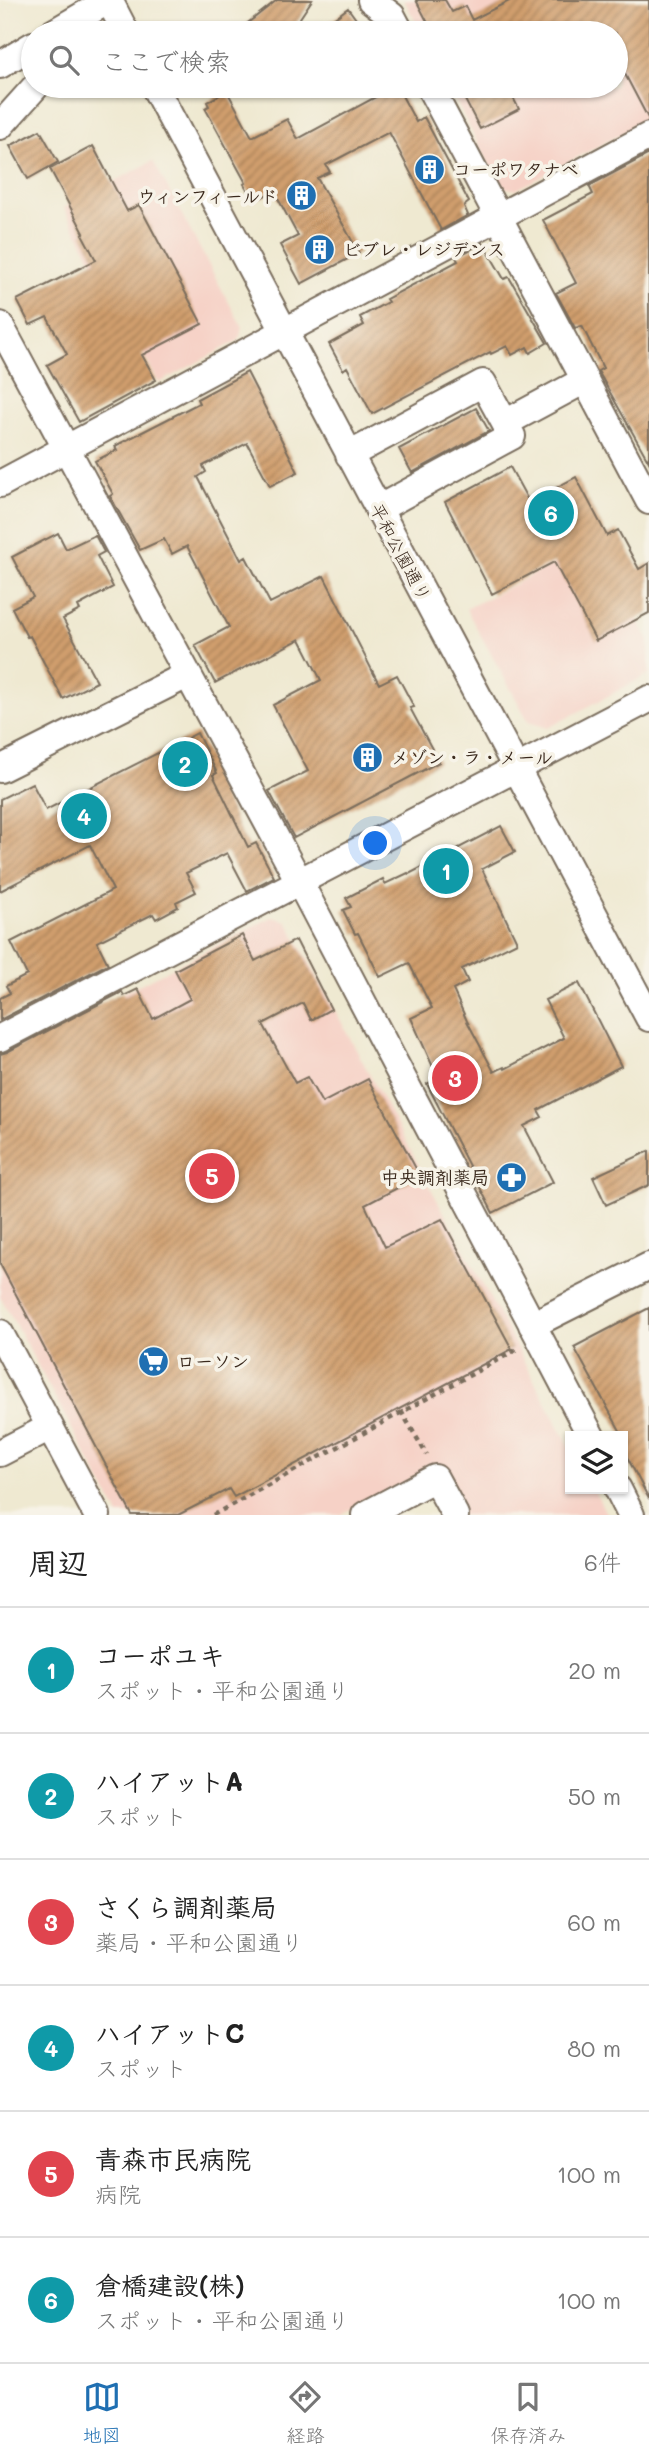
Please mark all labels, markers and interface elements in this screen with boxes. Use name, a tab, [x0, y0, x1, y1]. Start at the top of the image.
search box	[21, 21, 628, 98]
icon: search	[45, 41, 83, 79]
text: ここで検索	[101, 44, 231, 78]
building icon: コーポワタナベ	[413, 152, 447, 186]
place label: コーポワタナベ	[453, 157, 579, 181]
building icon: ウィンフィールド	[284, 179, 318, 213]
place label: ウィンフィールド	[137, 184, 278, 208]
building icon: ビブレ・レジデンス	[303, 232, 337, 266]
place label: ビブレ・レジデンス	[343, 237, 505, 261]
pin: 6	[528, 487, 574, 539]
street label: 平和公園通り	[365, 499, 437, 605]
pin: 2	[162, 738, 208, 790]
building icon: メゾン・ラ・メール	[351, 740, 385, 774]
place label: メゾン・ラ・メール	[391, 745, 553, 769]
pin: 4	[61, 790, 107, 842]
your location	[358, 826, 392, 860]
pin: 1	[423, 845, 469, 897]
pin: 3	[432, 1052, 478, 1104]
pin: 5	[189, 1150, 235, 1202]
pharmacy icon: 中央調剤薬局	[495, 1160, 529, 1194]
place label: 中央調剤薬局	[381, 1165, 489, 1189]
supermarket icon: ローソン	[137, 1344, 171, 1378]
place label: ローソン	[177, 1349, 249, 1373]
map controls	[565, 1431, 628, 1494]
button: layers	[565, 1431, 628, 1494]
text: 周辺	[28, 1542, 88, 1582]
text: 6件	[584, 1547, 621, 1577]
text: コーポユキ	[95, 1638, 225, 1672]
text: 1	[46, 1655, 56, 1685]
text: 20 m	[568, 1655, 621, 1685]
text: スポット · 平和公園通り	[95, 1675, 350, 1705]
text: ハイアットA	[95, 1764, 243, 1798]
text: 2	[45, 1781, 57, 1811]
text: 50 m	[568, 1781, 621, 1811]
text: スポット	[95, 1801, 187, 1831]
text: さくら調剤薬局	[95, 1890, 277, 1924]
text: 3	[44, 1907, 58, 1937]
text: 60 m	[567, 1907, 621, 1937]
text: 薬局 · 平和公園通り	[95, 1927, 304, 1957]
text: ハイアットC	[95, 2016, 244, 2050]
text: 4	[44, 2033, 58, 2063]
text: 80 m	[567, 2033, 621, 2063]
text: スポット	[95, 2053, 187, 2083]
text: 青森市民病院	[95, 2142, 251, 2176]
text: 5	[44, 2159, 58, 2189]
text: 100 m	[557, 2159, 621, 2189]
text: 病院	[95, 2179, 141, 2209]
text: 倉橋建設(株)	[95, 2268, 245, 2302]
text: 6	[44, 2285, 58, 2315]
text: 100 m	[557, 2285, 621, 2315]
text: スポット · 平和公園通り	[95, 2305, 350, 2335]
tab: 地図	[83, 2378, 121, 2447]
tab: 経路	[286, 2378, 324, 2447]
tab: 保存済み	[490, 2378, 566, 2447]

